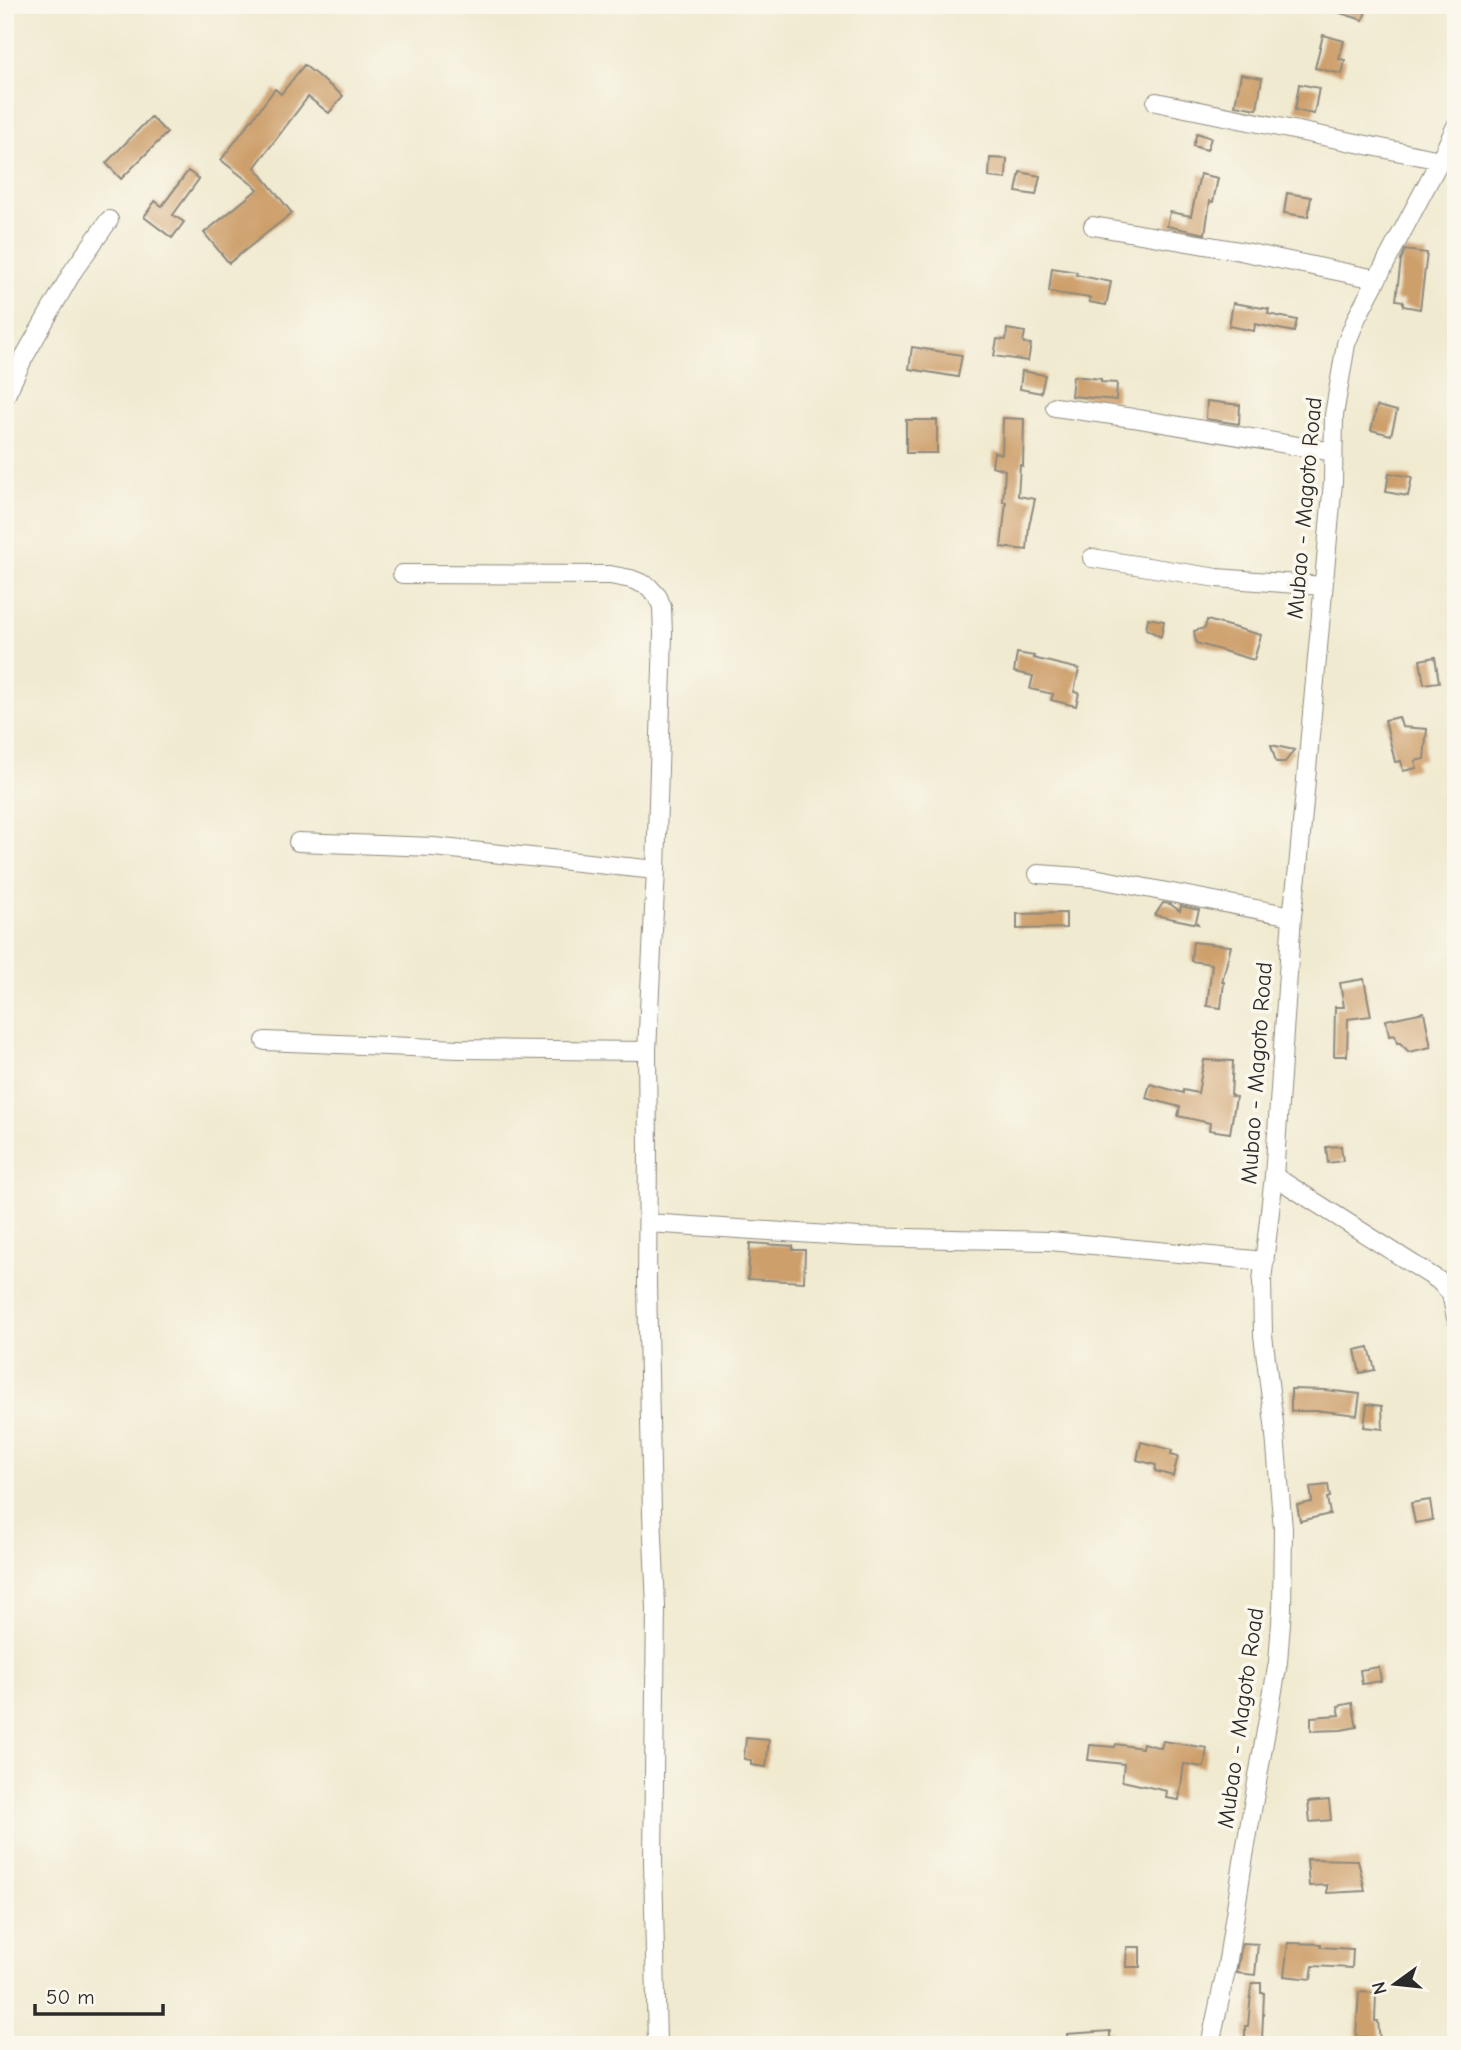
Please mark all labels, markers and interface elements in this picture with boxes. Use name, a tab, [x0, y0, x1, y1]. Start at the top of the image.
street label: Mubao - Magoto Road	[1281, 396, 1328, 620]
street label: Mubao - Magoto Road	[1235, 961, 1278, 1185]
street label: Mubao - Magoto Road	[1212, 1606, 1269, 1830]
north arrow	[1360, 1948, 1430, 2018]
scale bar	[35, 1973, 163, 2017]
text: N	[1367, 1979, 1392, 1997]
text: 50 m	[46, 1985, 95, 2009]

